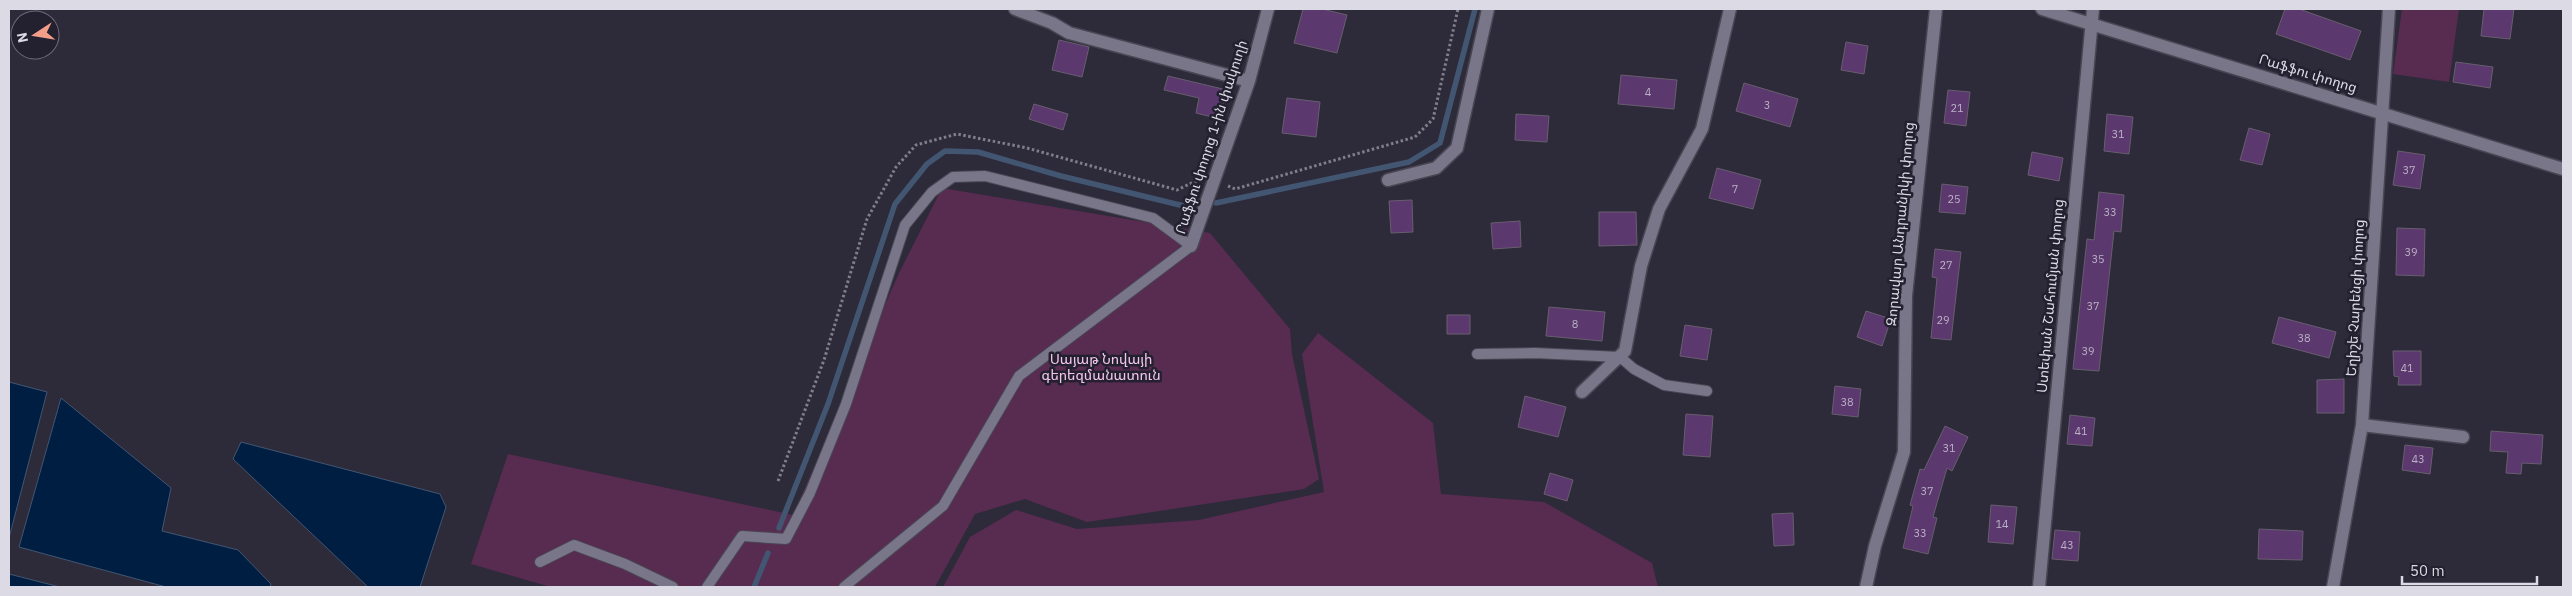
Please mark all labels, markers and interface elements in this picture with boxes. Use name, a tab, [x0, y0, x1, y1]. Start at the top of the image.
north arrow	[10, 10, 60, 60]
text: N	[12, 31, 32, 45]
street label: Րաֆֆու փողոց 1-ին փակուղի	[1171, 38, 1251, 236]
street label: Րաֆֆու փողոց	[2257, 50, 2359, 96]
house number: 4	[1645, 85, 1652, 99]
house number: 3	[1764, 98, 1770, 112]
house number: 21	[1950, 101, 1964, 115]
street label: Զորավար Անդրանիկի փողոց	[1882, 121, 1918, 327]
house number: 31	[2111, 127, 2125, 141]
house number: 37	[2402, 163, 2416, 177]
house number: 7	[1732, 182, 1738, 196]
house number: 25	[1947, 192, 1961, 206]
street label: Ստեփան Շահումյան փողոց	[2033, 198, 2067, 394]
house number: 33	[2103, 205, 2117, 219]
street label: Եղիշե Չարենցի փողոց	[2342, 219, 2368, 377]
house number: 39	[2404, 245, 2418, 259]
house number: 35	[2091, 252, 2105, 266]
house number: 27	[1939, 258, 1953, 272]
house number: 37	[2086, 299, 2100, 313]
house number: 29	[1936, 313, 1950, 327]
house number: 8	[1572, 317, 1578, 331]
house number: 38	[2297, 331, 2311, 345]
house number: 39	[2081, 344, 2095, 358]
park label: Սայաթ Նովայի գերեզմանատուն	[1041, 350, 1161, 384]
house number: 41	[2400, 361, 2414, 375]
house number: 38	[1840, 395, 1854, 409]
house number: 41	[2074, 424, 2088, 438]
house number: 31	[1942, 441, 1956, 455]
house number: 43	[2411, 452, 2425, 466]
house number: 37	[1920, 484, 1934, 498]
house number: 14	[1995, 517, 2009, 531]
house number: 33	[1913, 526, 1927, 540]
house number: 43	[2060, 538, 2074, 552]
scale bar	[2402, 554, 2537, 586]
text: 50 m	[2410, 561, 2445, 580]

